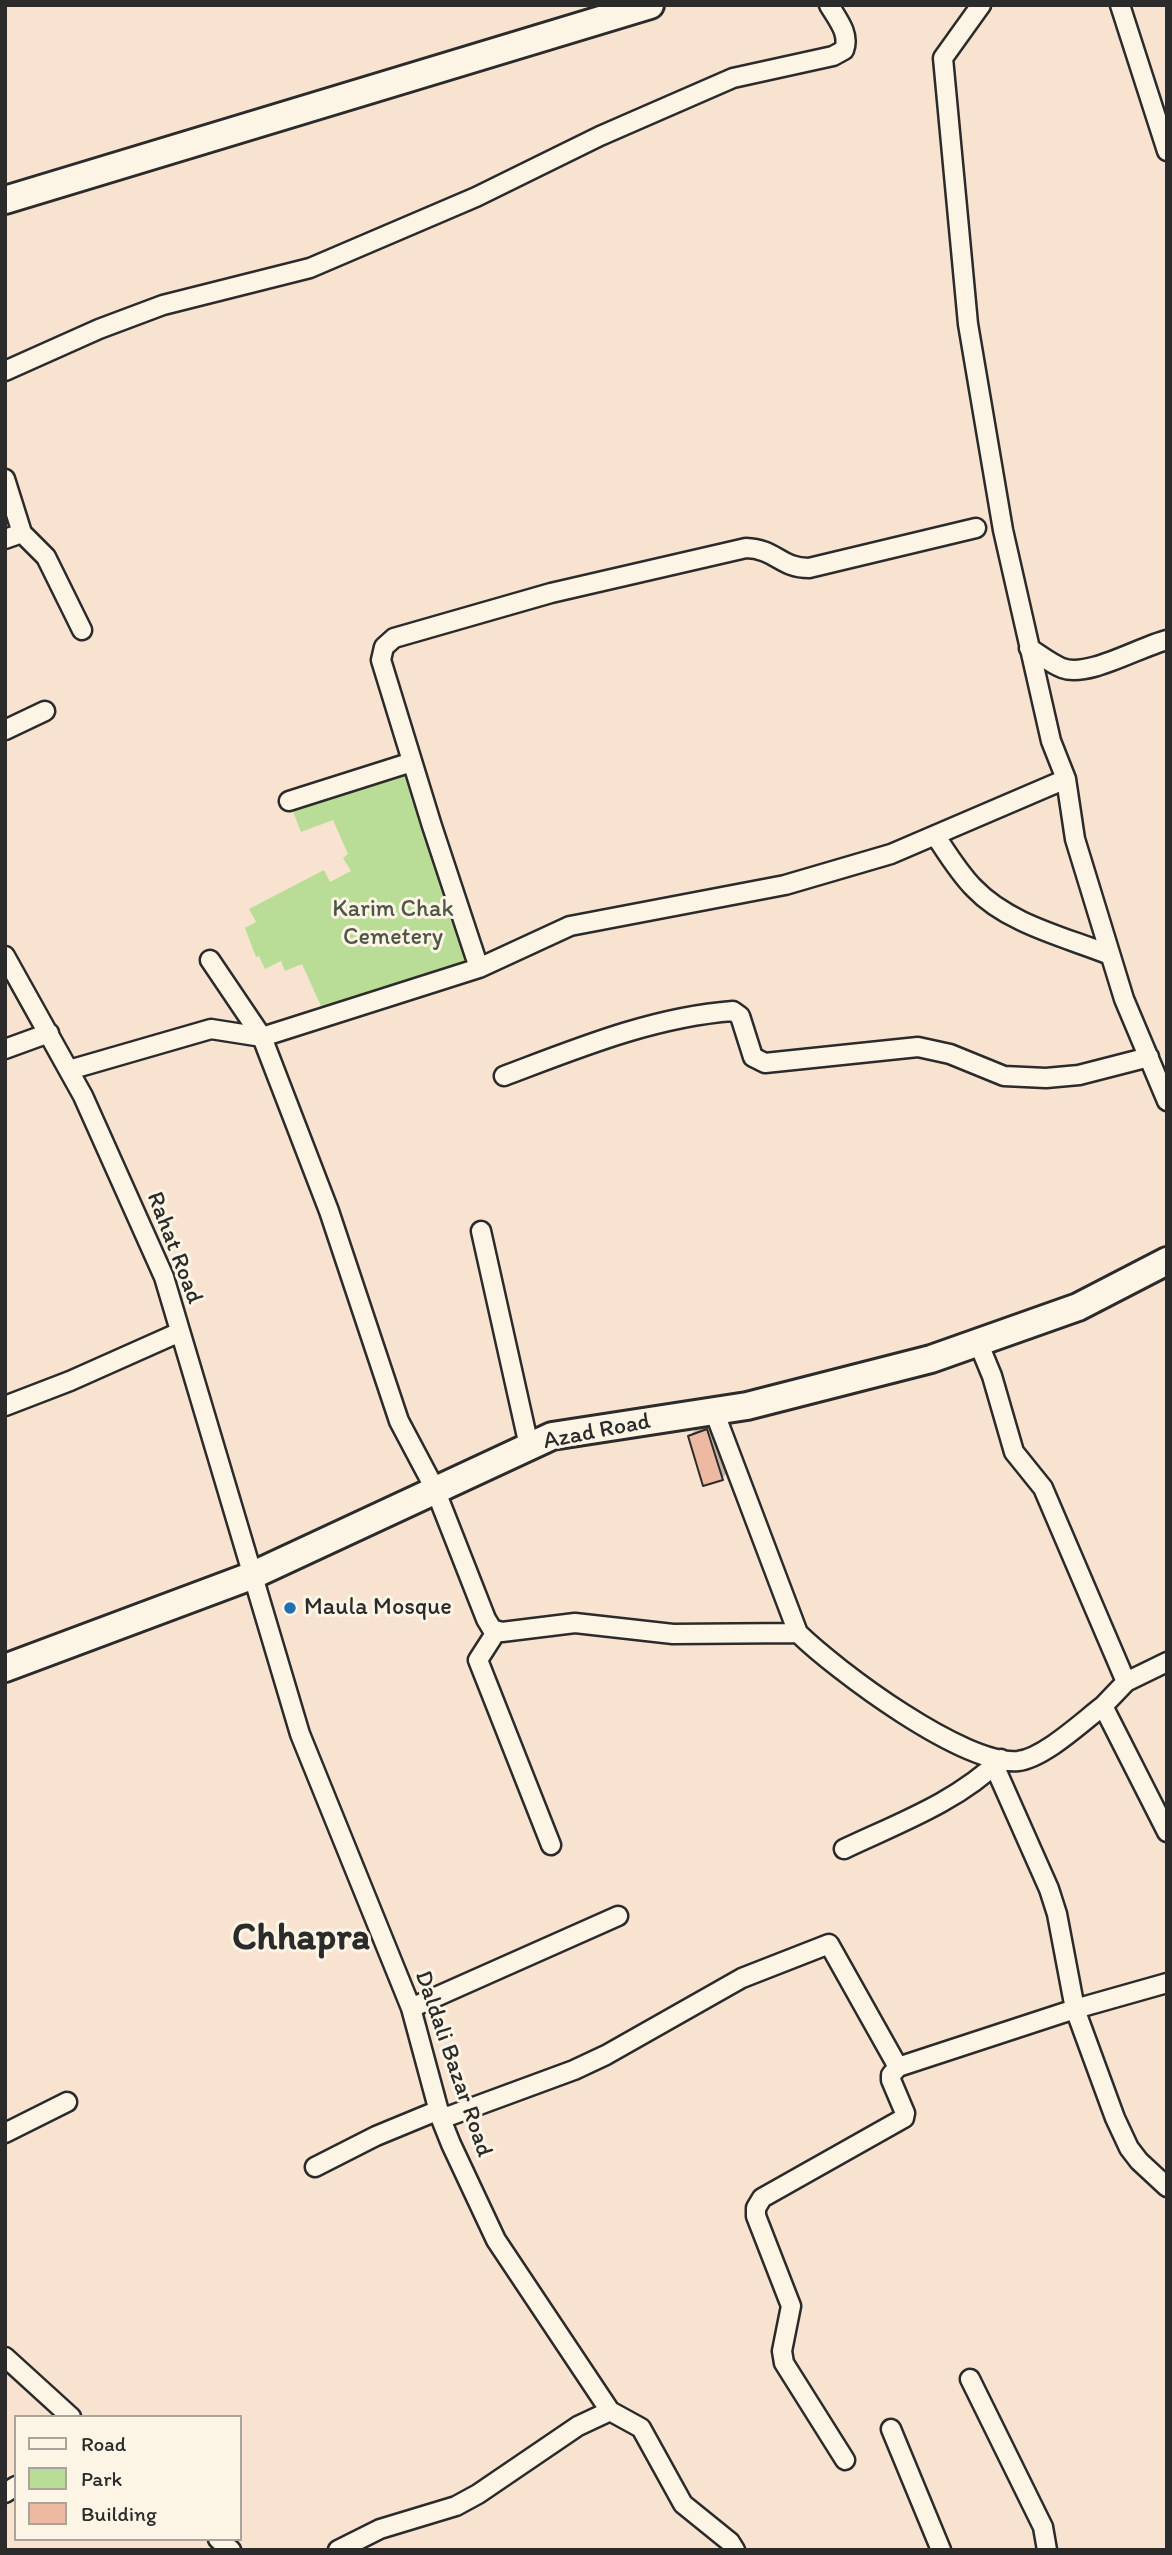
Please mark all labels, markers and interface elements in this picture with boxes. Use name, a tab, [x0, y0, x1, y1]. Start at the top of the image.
park label: Karim Chak Cemetery	[332, 896, 454, 952]
street label: Rahat Road	[139, 1188, 209, 1308]
street label: Azad Road	[541, 1407, 653, 1457]
place label: Maula Mosque	[304, 1594, 452, 1622]
marker: Maula Mosque	[282, 1600, 298, 1616]
district label: Chhapra	[232, 1916, 370, 1962]
street label: Daldali Bazar Road	[408, 1967, 498, 2161]
legend	[14, 2415, 242, 2541]
text: Road	[81, 2431, 126, 2456]
text: Park	[81, 2466, 122, 2491]
text: Building	[81, 2501, 157, 2526]

